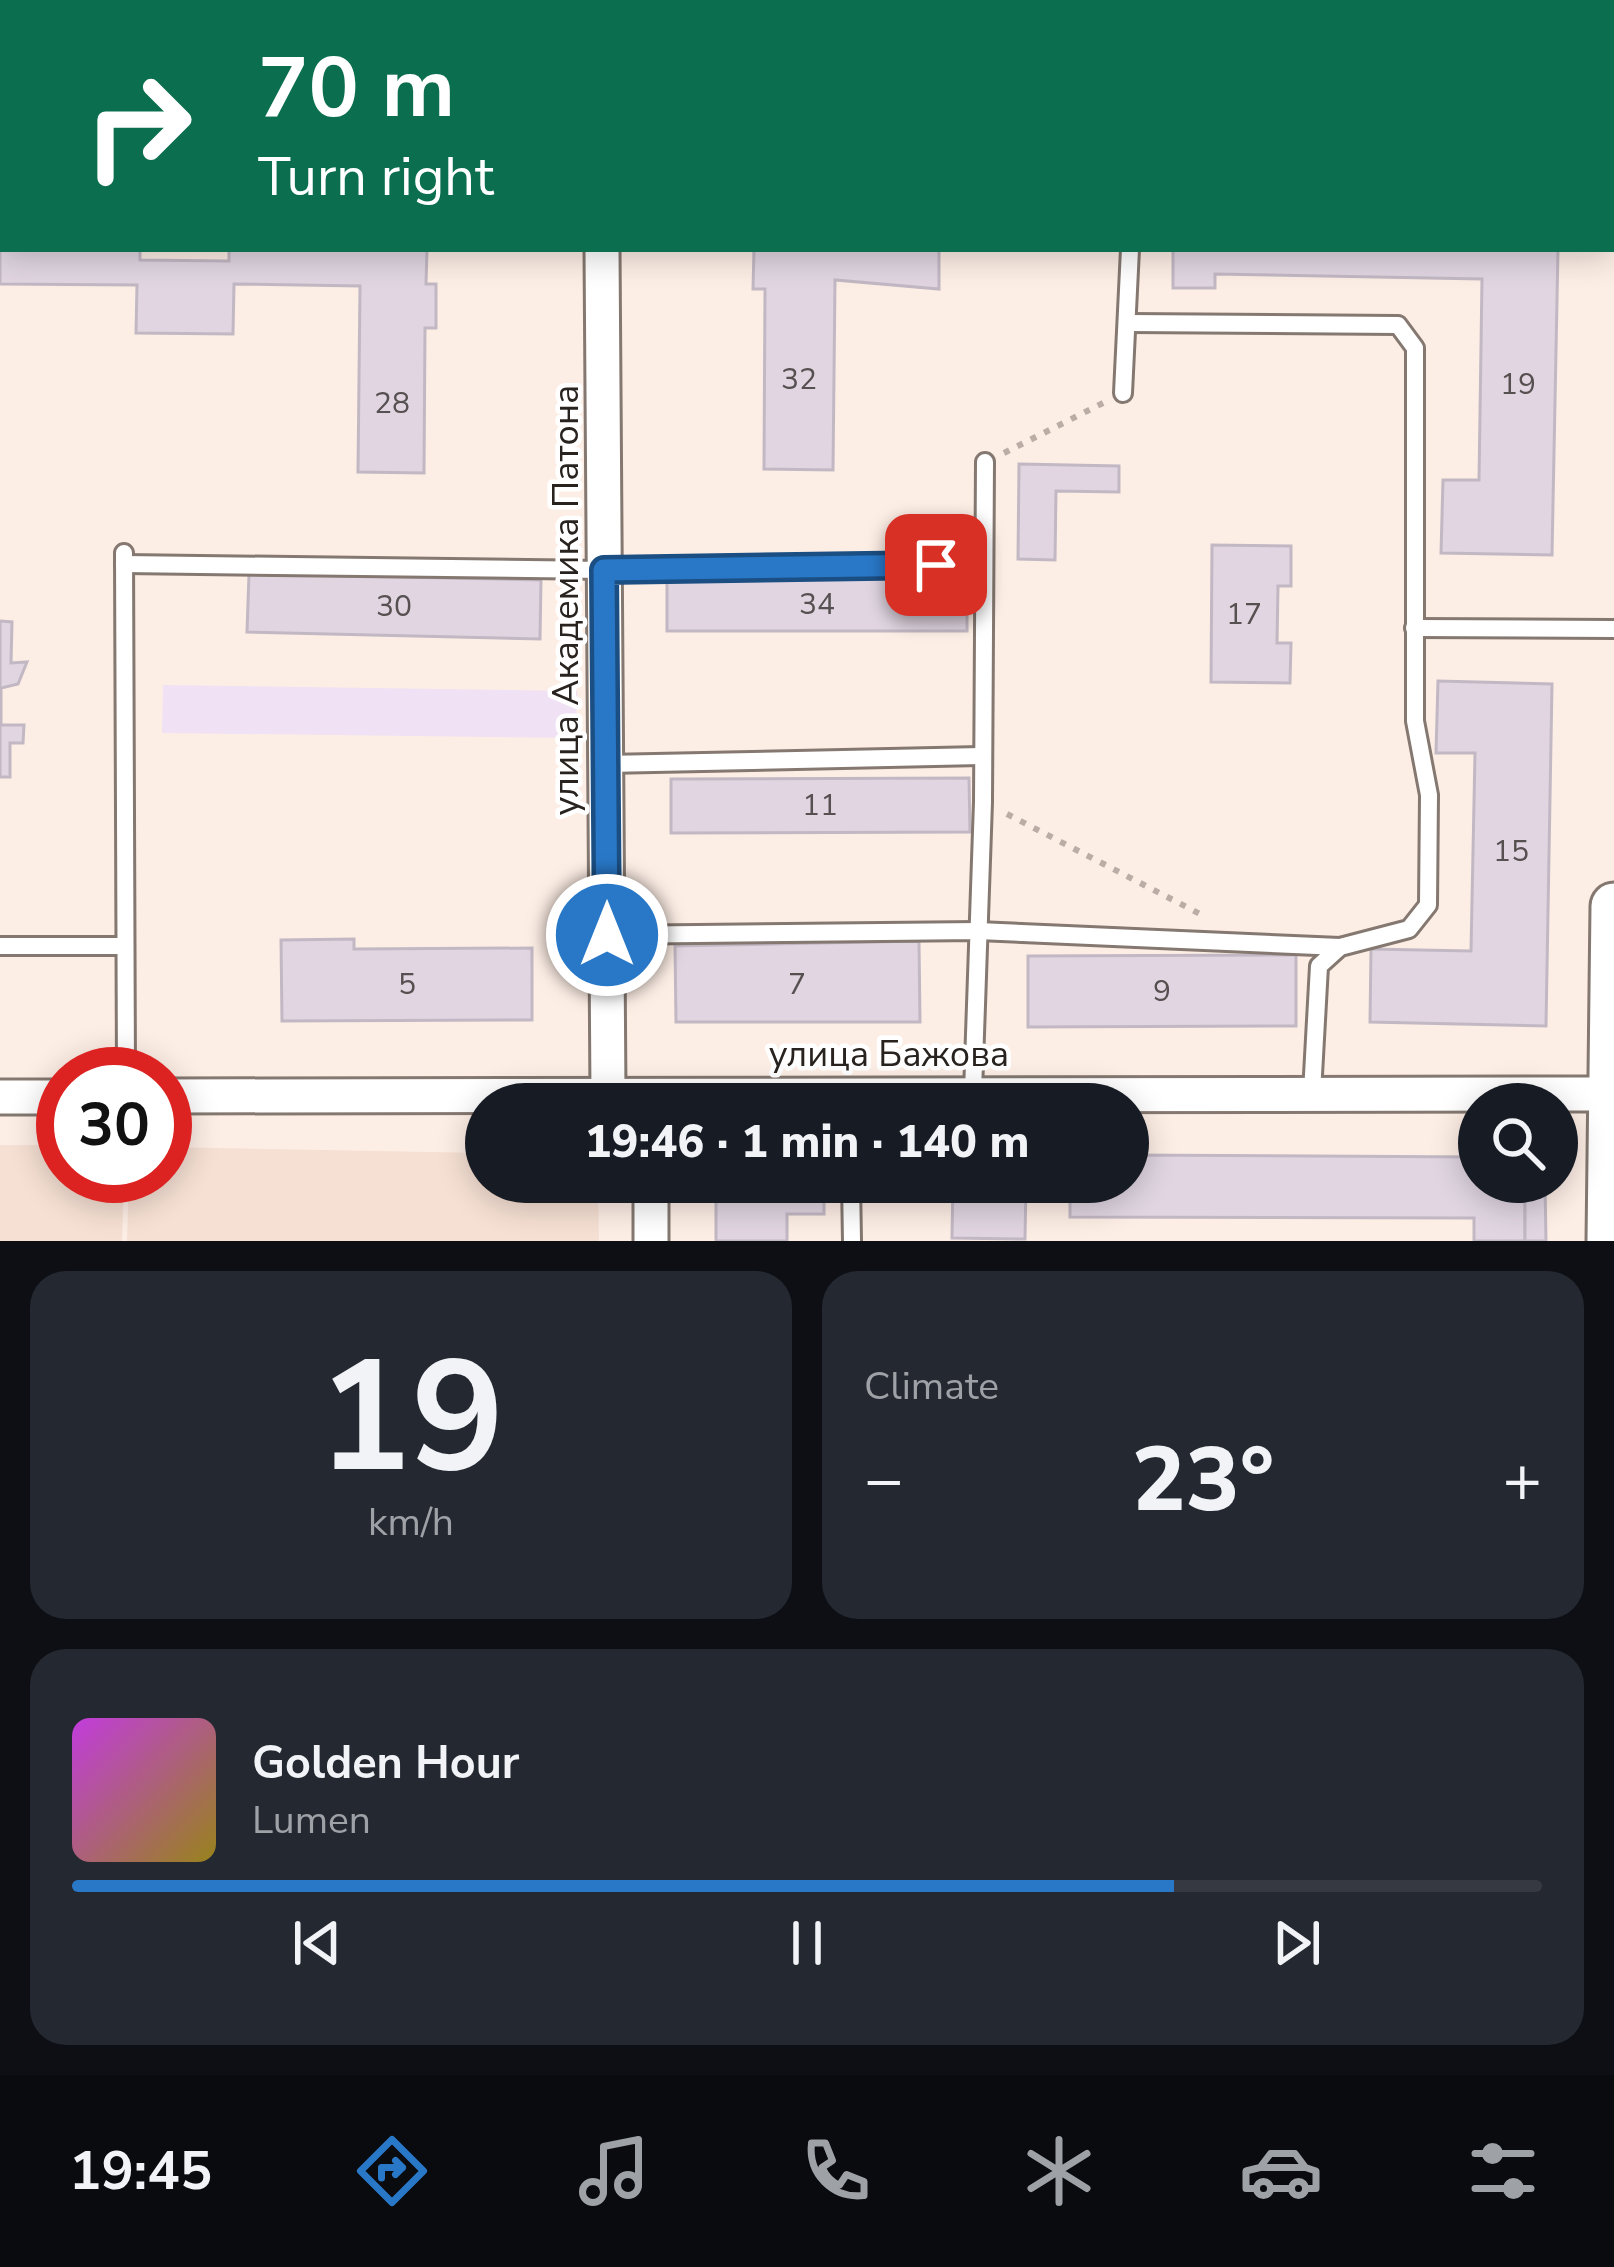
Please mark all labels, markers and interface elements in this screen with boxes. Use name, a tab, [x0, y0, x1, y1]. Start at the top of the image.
text: 70 m	[258, 31, 455, 146]
icon: right	[60, 48, 216, 204]
text: Turn right	[258, 140, 494, 214]
house number: 32	[781, 359, 817, 400]
house number: 19	[1500, 364, 1536, 405]
house number: 28	[374, 383, 410, 424]
street label: улица Академика Патона	[542, 385, 591, 815]
pin	[885, 514, 987, 616]
icon: arrive	[903, 532, 969, 598]
house number: 34	[799, 584, 835, 625]
house number: 30	[376, 586, 412, 627]
house number: 17	[1226, 594, 1262, 635]
house number: 11	[802, 785, 838, 826]
house number: 15	[1493, 831, 1529, 872]
position arrow	[544, 872, 670, 998]
house number: 5	[398, 964, 416, 1005]
house number: 7	[788, 964, 806, 1005]
house number: 9	[1153, 971, 1171, 1012]
street label: улица Бажова	[769, 1030, 1009, 1079]
speed limit sign: 30	[36, 1047, 192, 1203]
map controls	[1458, 1083, 1578, 1203]
button: search	[1458, 1083, 1578, 1203]
text: 19:46 · 1 min · 140 m	[584, 1112, 1030, 1173]
text: 19	[317, 1311, 505, 1524]
text: Climate	[864, 1360, 999, 1413]
text: 23°	[1132, 1419, 1274, 1542]
text: −	[864, 1435, 904, 1525]
text: +	[1502, 1435, 1542, 1525]
text: km/h	[368, 1496, 454, 1549]
text: Golden Hour	[252, 1733, 519, 1794]
text: Lumen	[252, 1794, 371, 1847]
icon: previous	[284, 1910, 350, 1976]
icon: pause	[774, 1910, 840, 1976]
icon: next	[1264, 1910, 1330, 1976]
icon: directions	[350, 2129, 434, 2213]
icon: music	[572, 2129, 656, 2213]
icon: phone	[794, 2129, 878, 2213]
icon: climate	[1017, 2129, 1101, 2213]
icon: car	[1239, 2129, 1323, 2213]
icon: filters	[1461, 2129, 1545, 2213]
text: 19:45	[69, 2134, 212, 2208]

